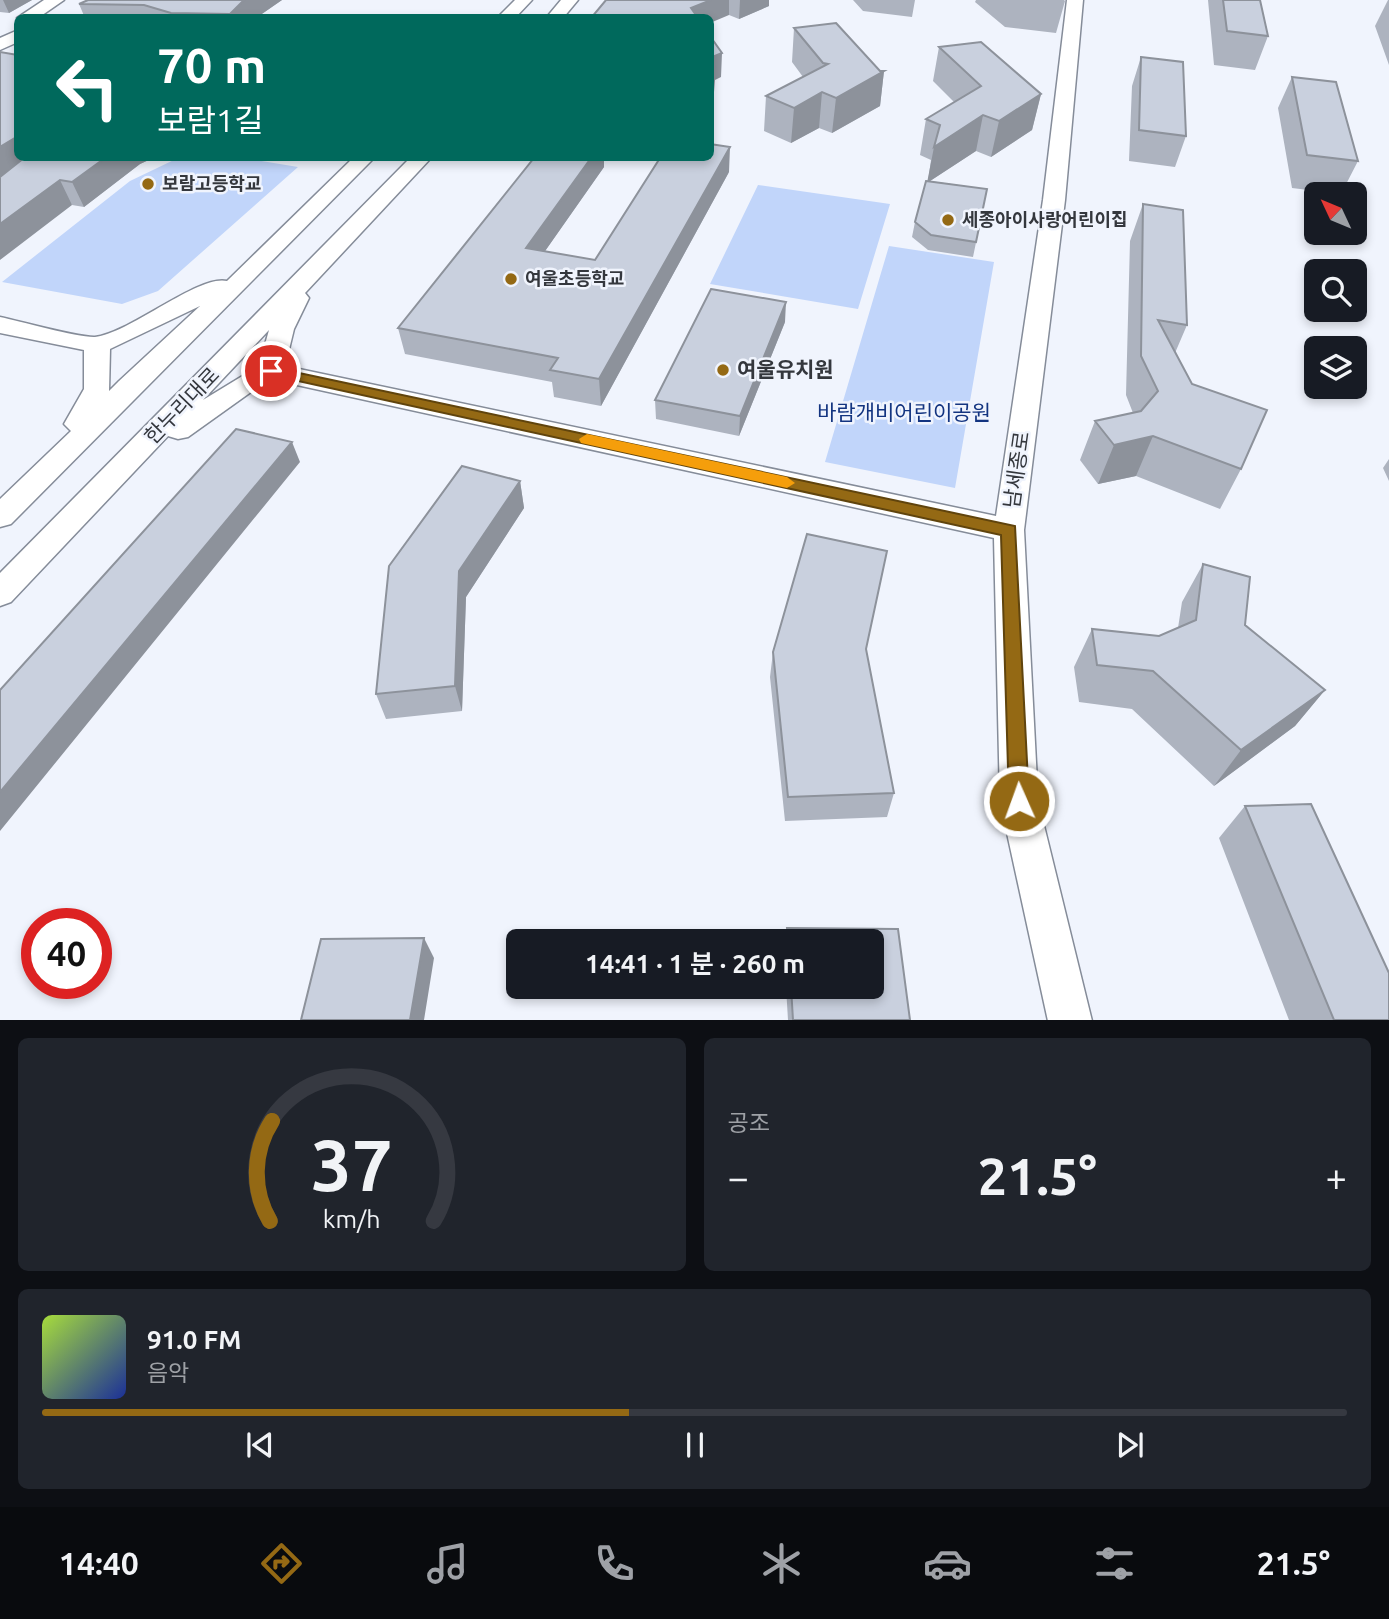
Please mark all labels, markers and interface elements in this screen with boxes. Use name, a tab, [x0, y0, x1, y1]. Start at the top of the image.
text: 70 m	[157, 37, 266, 92]
icon: left	[42, 42, 133, 133]
text: 보람1길	[157, 102, 263, 138]
place label: 보람고등학교	[162, 173, 261, 193]
marker: 보람고등학교	[140, 176, 156, 192]
north arrow	[1304, 182, 1367, 245]
map controls	[1304, 182, 1367, 399]
place label: 세종아이사랑어린이집	[962, 209, 1128, 229]
marker: 세종아이사랑어린이집	[940, 212, 956, 228]
button: search	[1304, 259, 1367, 322]
place label: 여울초등학교	[525, 268, 624, 288]
marker: 여울초등학교	[503, 271, 519, 287]
button: layers	[1304, 336, 1367, 399]
pin	[241, 341, 301, 401]
icon: arrive	[252, 352, 290, 390]
place label: 여울유치원	[737, 357, 834, 381]
street label: 한누리대로	[139, 362, 223, 448]
marker: 여울유치원	[715, 362, 731, 378]
park label: 바람개비어린이공원	[817, 400, 991, 424]
street label: 남세종로	[999, 430, 1033, 510]
position arrow	[982, 764, 1056, 838]
speed limit sign: 40	[21, 908, 112, 999]
text: 14:41 · 1 분 · 260 m	[585, 949, 805, 978]
text: 공조	[728, 1110, 770, 1135]
text: 37	[311, 1123, 393, 1205]
text: 21.5°	[978, 1147, 1097, 1205]
text: −	[728, 1156, 749, 1198]
text: +	[1326, 1156, 1347, 1198]
text: km/h	[323, 1204, 381, 1232]
text: 91.0 FM	[147, 1325, 241, 1354]
text: 음악	[147, 1360, 189, 1385]
icon: previous	[241, 1426, 279, 1464]
icon: pause	[676, 1426, 714, 1464]
icon: next	[1111, 1426, 1149, 1464]
icon: directions	[257, 1539, 306, 1588]
icon: music	[423, 1539, 472, 1588]
icon: phone	[590, 1539, 639, 1588]
icon: climate	[757, 1539, 806, 1588]
icon: car	[923, 1539, 972, 1588]
icon: filters	[1090, 1539, 1139, 1588]
text: 14:40	[59, 1545, 139, 1581]
text: 21.5°	[1257, 1545, 1330, 1581]

